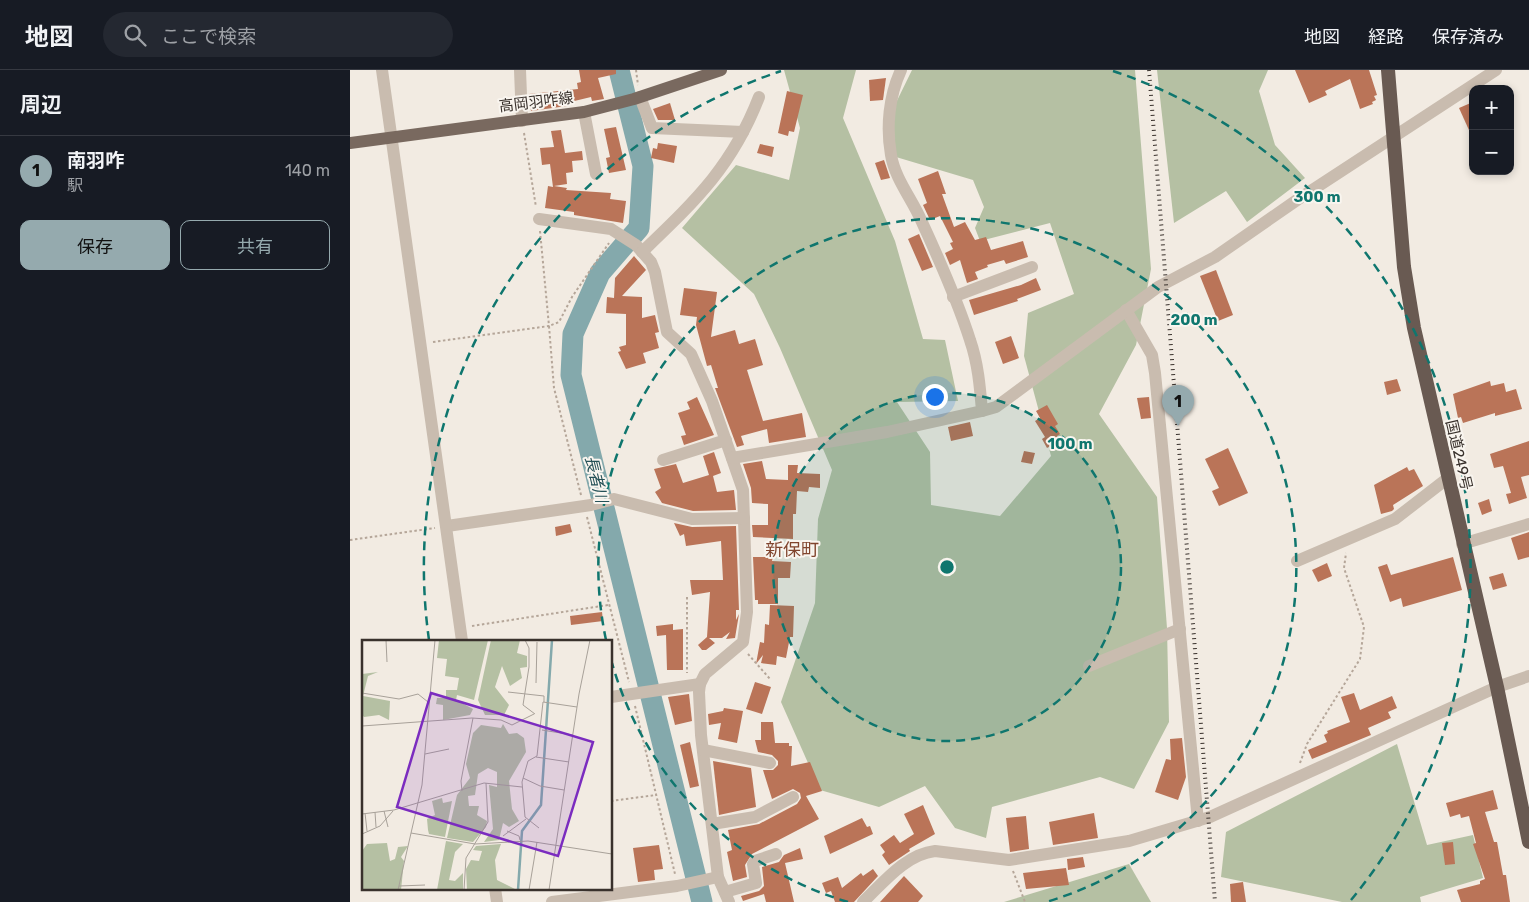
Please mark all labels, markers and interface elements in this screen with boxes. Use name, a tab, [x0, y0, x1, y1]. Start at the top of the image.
search box	[103, 12, 453, 57]
icon: search	[121, 21, 149, 49]
text: 地図	[25, 23, 73, 51]
text: ここで検索	[161, 25, 256, 48]
text: 地図	[1304, 26, 1340, 48]
text: 経路	[1368, 26, 1404, 48]
text: 保存済み	[1432, 26, 1504, 48]
map controls	[1469, 85, 1514, 175]
button: +	[1469, 85, 1514, 130]
street label: 高岡羽咋線	[498, 88, 574, 116]
text: 周辺	[20, 92, 62, 117]
button: −	[1469, 130, 1514, 175]
text: 南羽咋	[67, 149, 124, 172]
text: 1	[32, 161, 40, 180]
text: 140 m	[285, 161, 330, 180]
text: 駅	[67, 176, 83, 195]
text: 300 m	[1293, 188, 1341, 206]
button: 保存	[20, 220, 170, 270]
button: 共有	[180, 220, 330, 270]
text: 200 m	[1170, 311, 1218, 329]
your location	[922, 384, 948, 410]
pin: 1	[1162, 385, 1194, 426]
street label: 国道249号	[1442, 418, 1476, 492]
text: 100 m	[1048, 435, 1092, 453]
water label: 長者川	[581, 454, 612, 507]
district label: 新保町	[765, 539, 819, 561]
centre of rings	[938, 558, 956, 576]
inset map	[362, 640, 612, 890]

